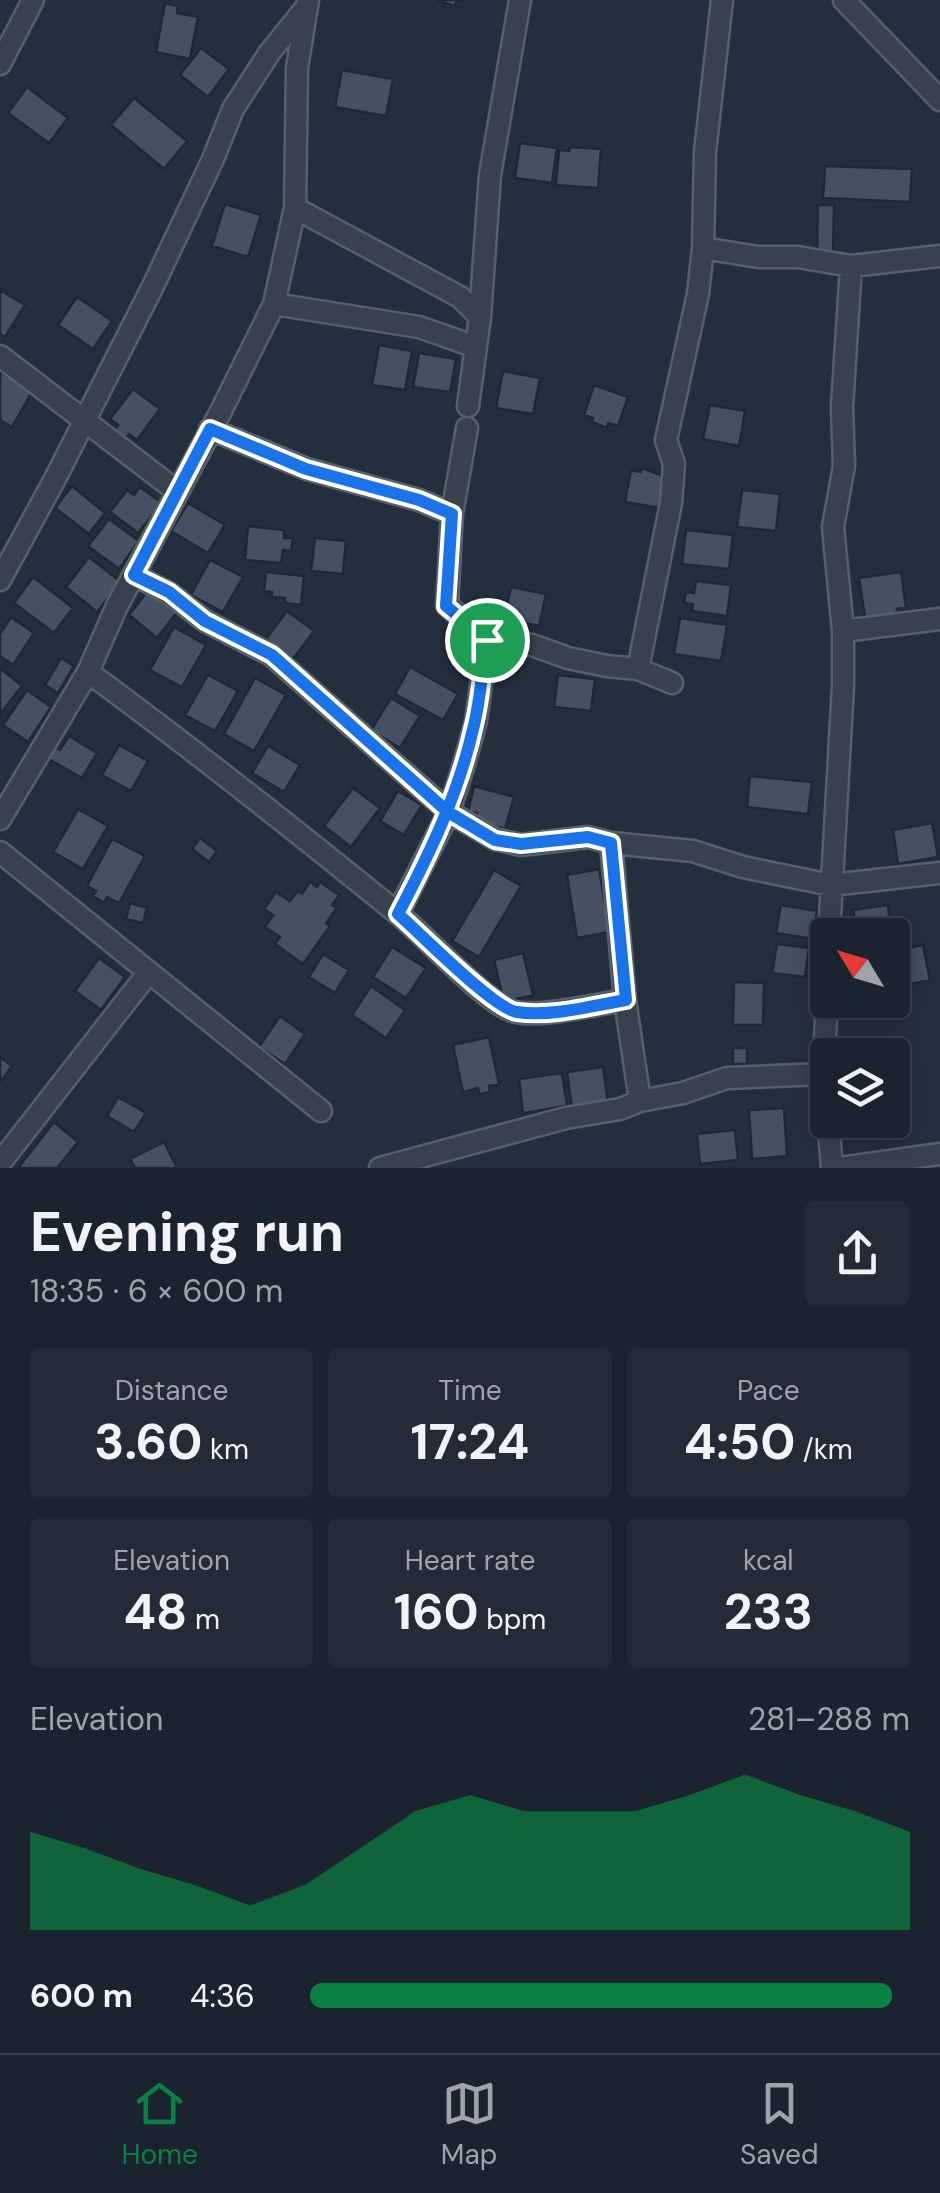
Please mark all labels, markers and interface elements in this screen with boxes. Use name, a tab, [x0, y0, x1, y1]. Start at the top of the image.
pin	[445, 598, 530, 683]
icon: arrive	[460, 613, 515, 668]
north arrow	[810, 918, 910, 1018]
map controls	[810, 918, 910, 1138]
button: layers	[810, 1038, 910, 1138]
text: Evening run	[30, 1196, 344, 1268]
button: share	[805, 1201, 910, 1306]
text: 18:35 · 6 × 600 m	[30, 1270, 283, 1312]
text: Distance	[115, 1372, 228, 1409]
text: Time	[438, 1372, 502, 1409]
text: Pace	[737, 1372, 800, 1409]
text: 3.60	[94, 1409, 202, 1475]
text: 17:24	[411, 1409, 529, 1475]
text: 4:50	[684, 1409, 795, 1475]
text: km	[202, 1431, 249, 1468]
text: /km	[795, 1431, 853, 1468]
text: Elevation	[113, 1542, 230, 1579]
text: Heart rate	[405, 1542, 535, 1579]
text: kcal	[743, 1542, 794, 1579]
text: 48	[123, 1579, 188, 1645]
text: 160	[394, 1579, 479, 1645]
text: 233	[724, 1579, 813, 1645]
text: m	[188, 1601, 220, 1638]
text: bpm	[479, 1601, 546, 1638]
text: Elevation	[30, 1698, 163, 1740]
text: 281–288 m	[748, 1698, 910, 1740]
text: 600 m	[30, 1975, 133, 2017]
text: 4:36	[190, 1975, 255, 2017]
tab: Home	[121, 2076, 198, 2173]
tab: Map	[441, 2076, 497, 2173]
tab: Saved	[740, 2076, 819, 2173]

